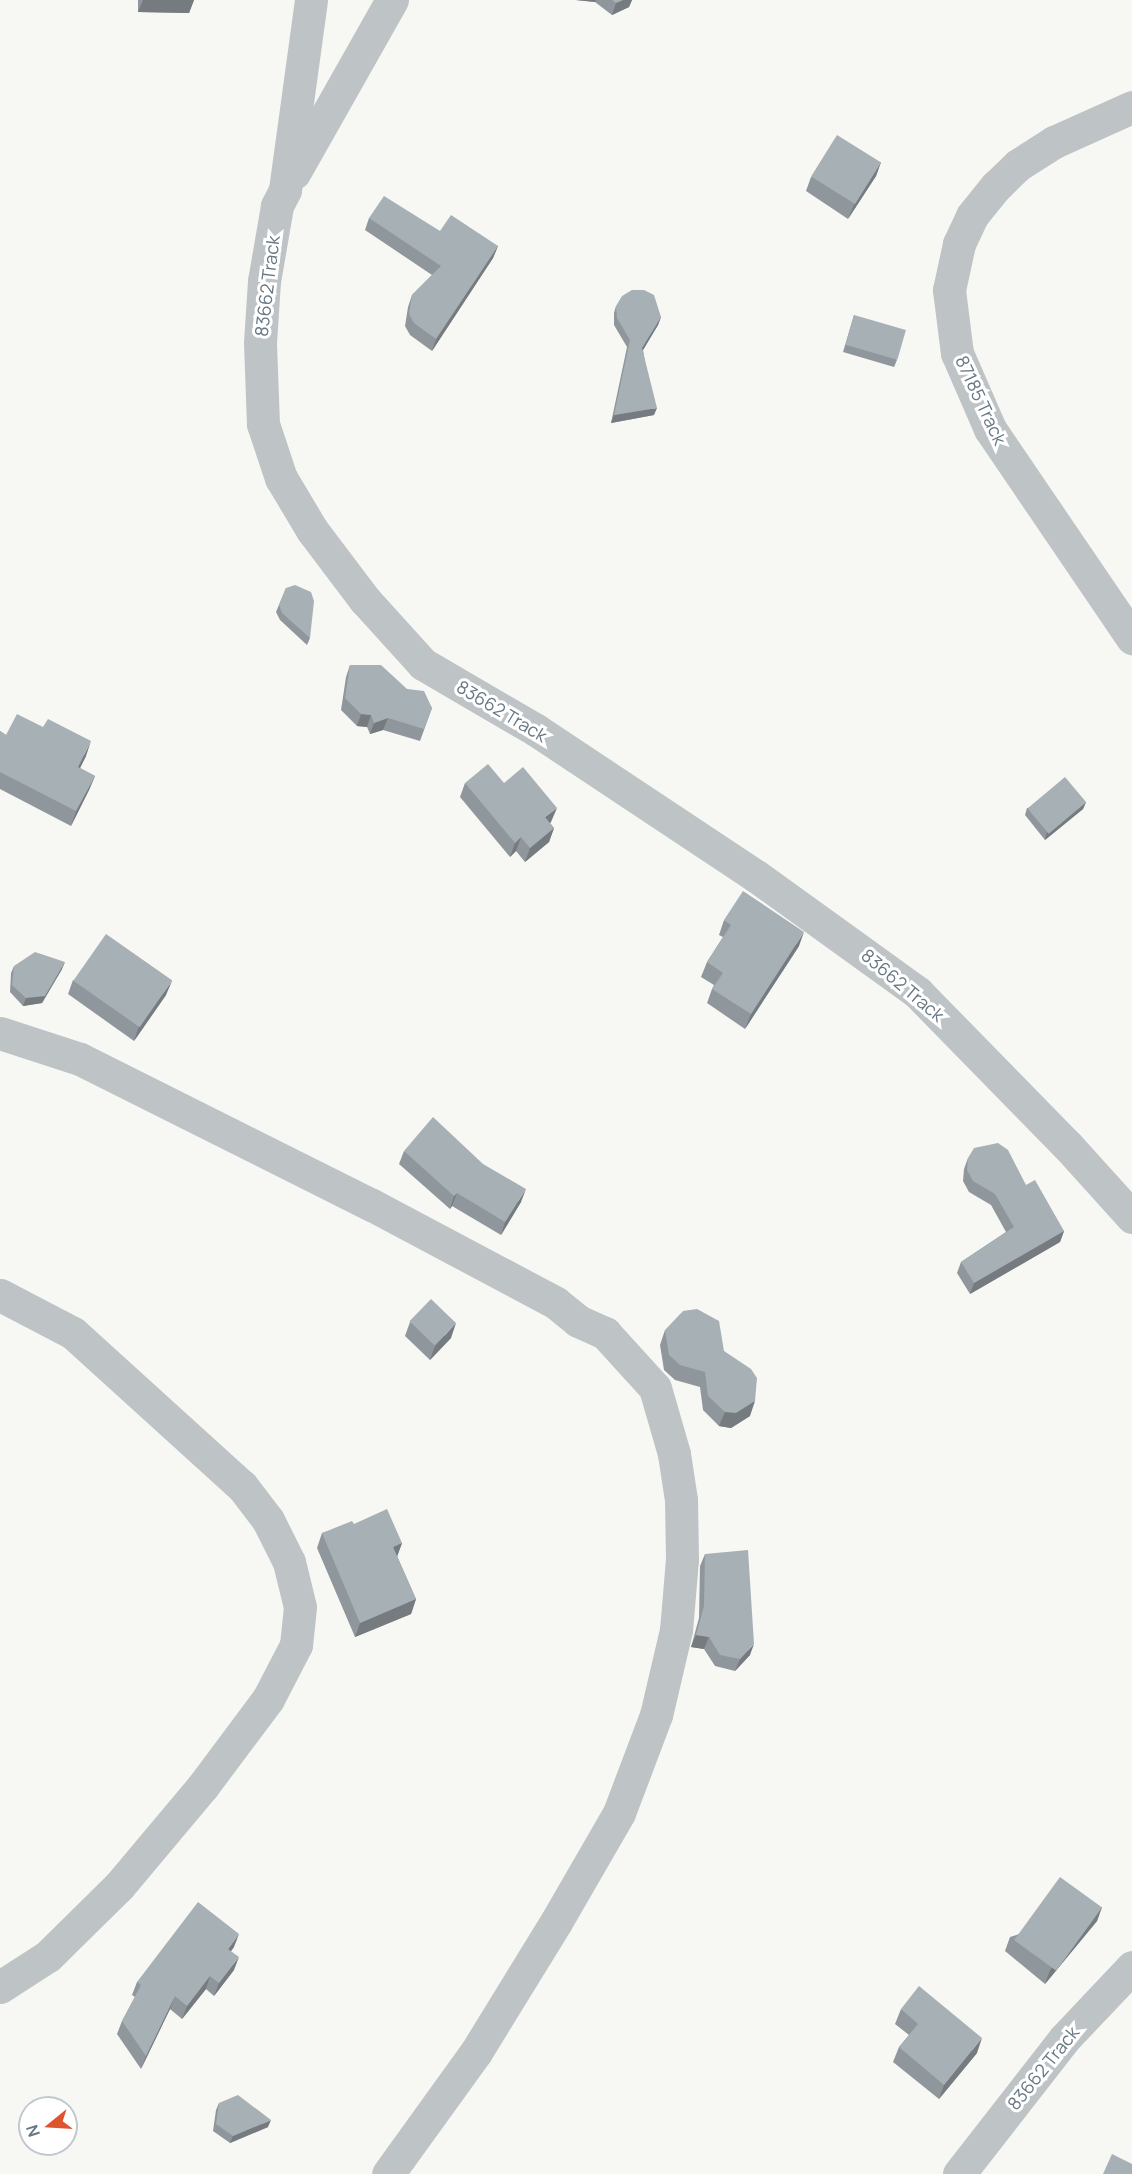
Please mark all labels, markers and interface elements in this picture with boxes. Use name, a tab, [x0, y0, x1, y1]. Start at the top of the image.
street label: 83662 Track	[250, 234, 284, 338]
street label: 87185 Track	[951, 352, 1011, 448]
street label: 83662 Track	[453, 676, 551, 746]
street label: 83662 Track	[857, 944, 949, 1026]
street label: 83662 Track	[1003, 2022, 1083, 2114]
north arrow	[18, 2096, 78, 2156]
text: N	[21, 2122, 45, 2140]

